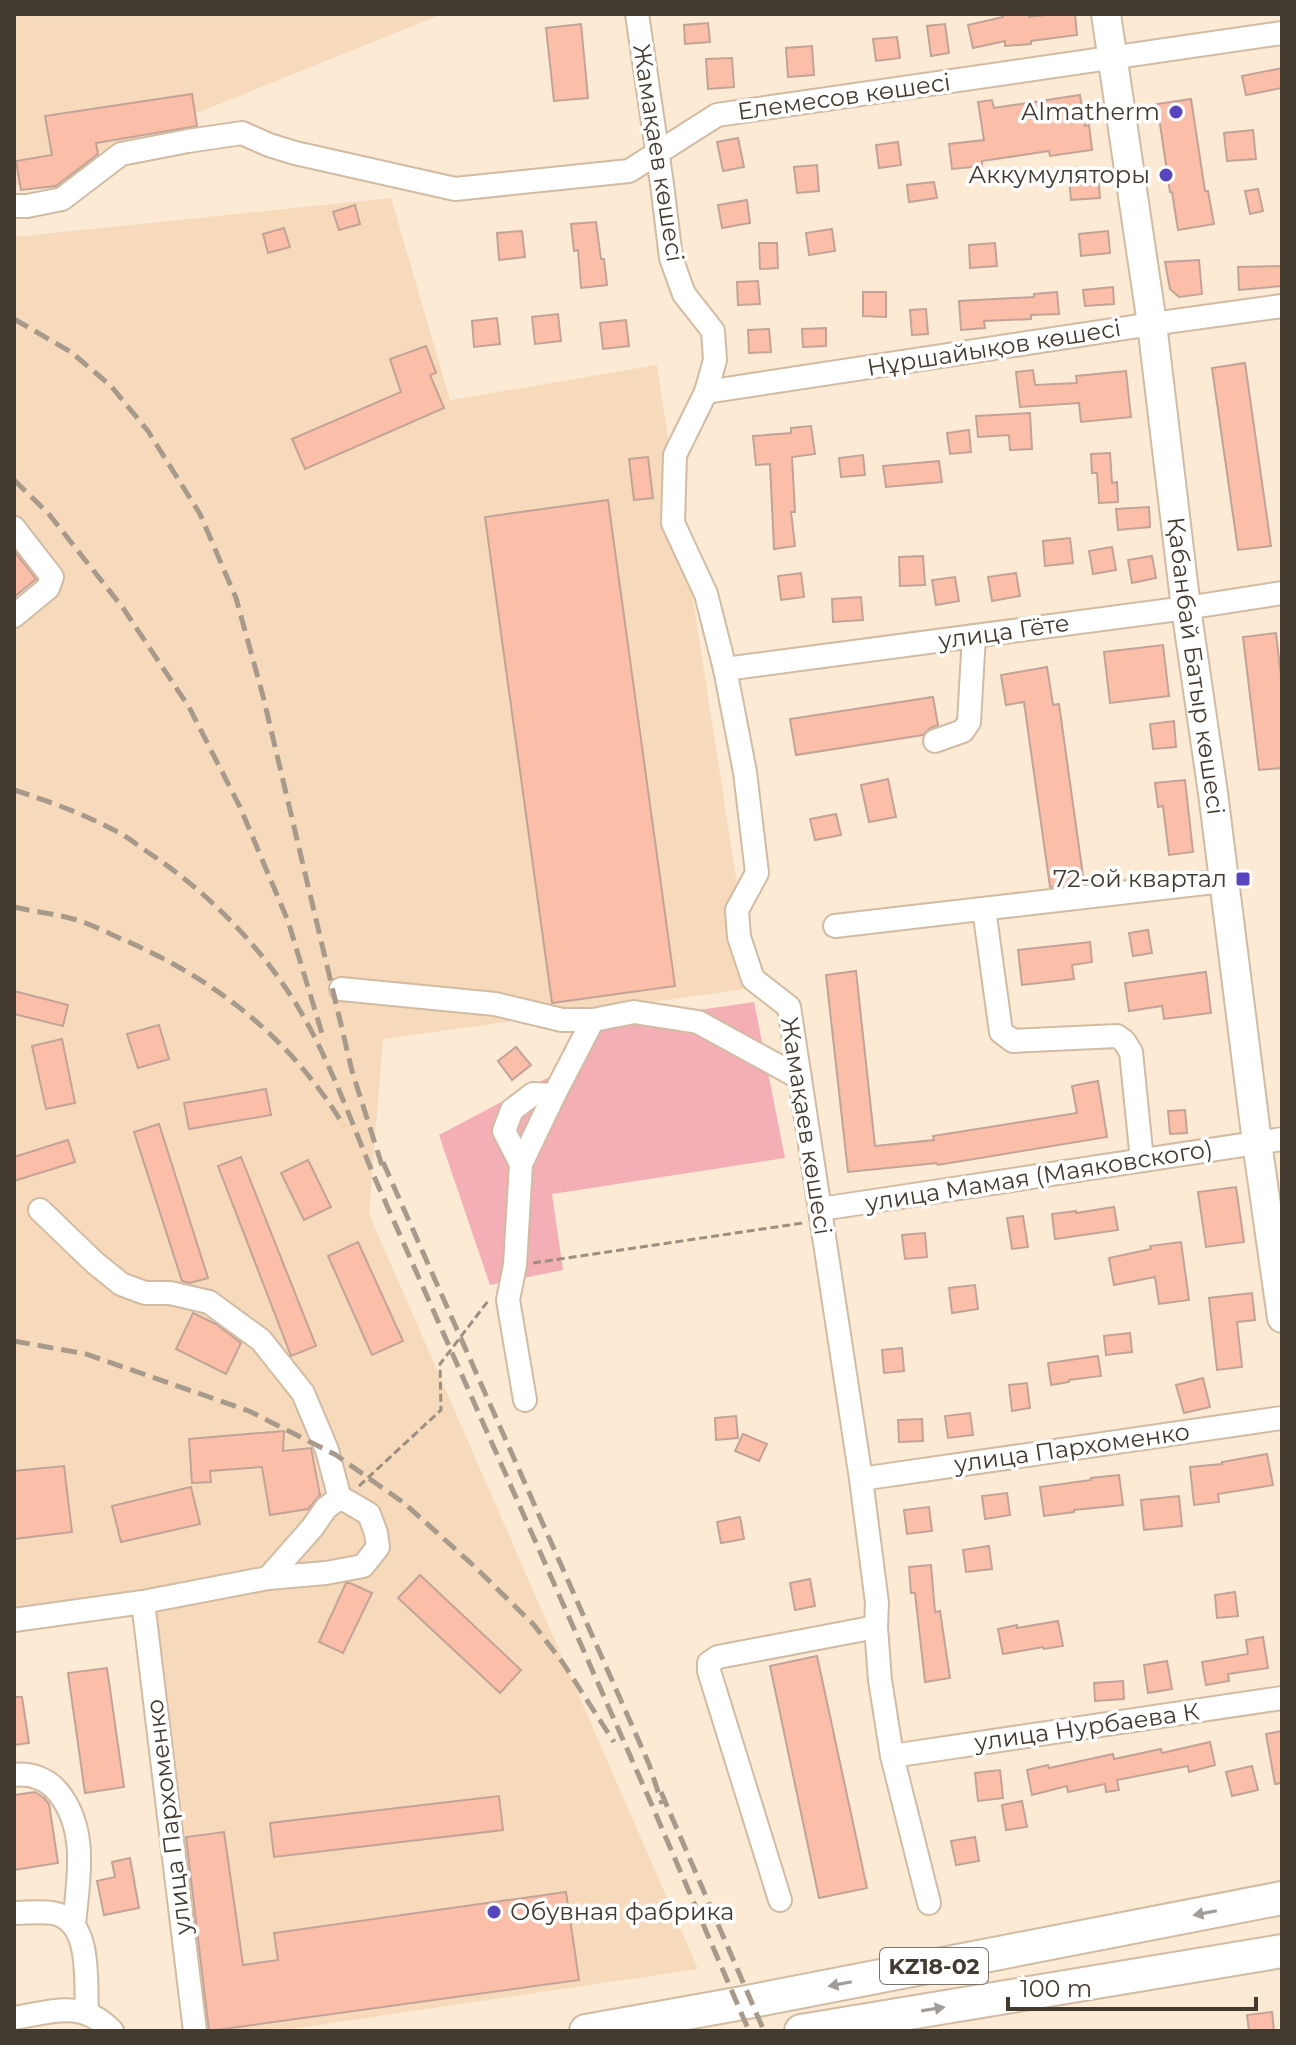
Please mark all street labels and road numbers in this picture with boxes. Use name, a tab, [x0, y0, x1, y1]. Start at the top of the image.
street label: Жамақаев көшесі	[627, 42, 690, 264]
street label: Елемесов көшесі	[735, 67, 952, 126]
street label: Нұршайықов көшесі	[865, 313, 1123, 382]
street label: Қабанбай Батыр көшесі	[1161, 515, 1231, 816]
street label: улица Гёте	[936, 608, 1071, 655]
street label: Жамақаев көшесі	[775, 1015, 838, 1237]
street label: улица Мамая (Маяковского)	[862, 1134, 1215, 1217]
street label: улица Пархоменко	[951, 1417, 1191, 1479]
street label: улица Нурбаева К	[971, 1696, 1202, 1757]
street label: улица Пархоменко	[140, 1698, 197, 1938]
road number: KZ18-02	[880, 1948, 988, 1984]

